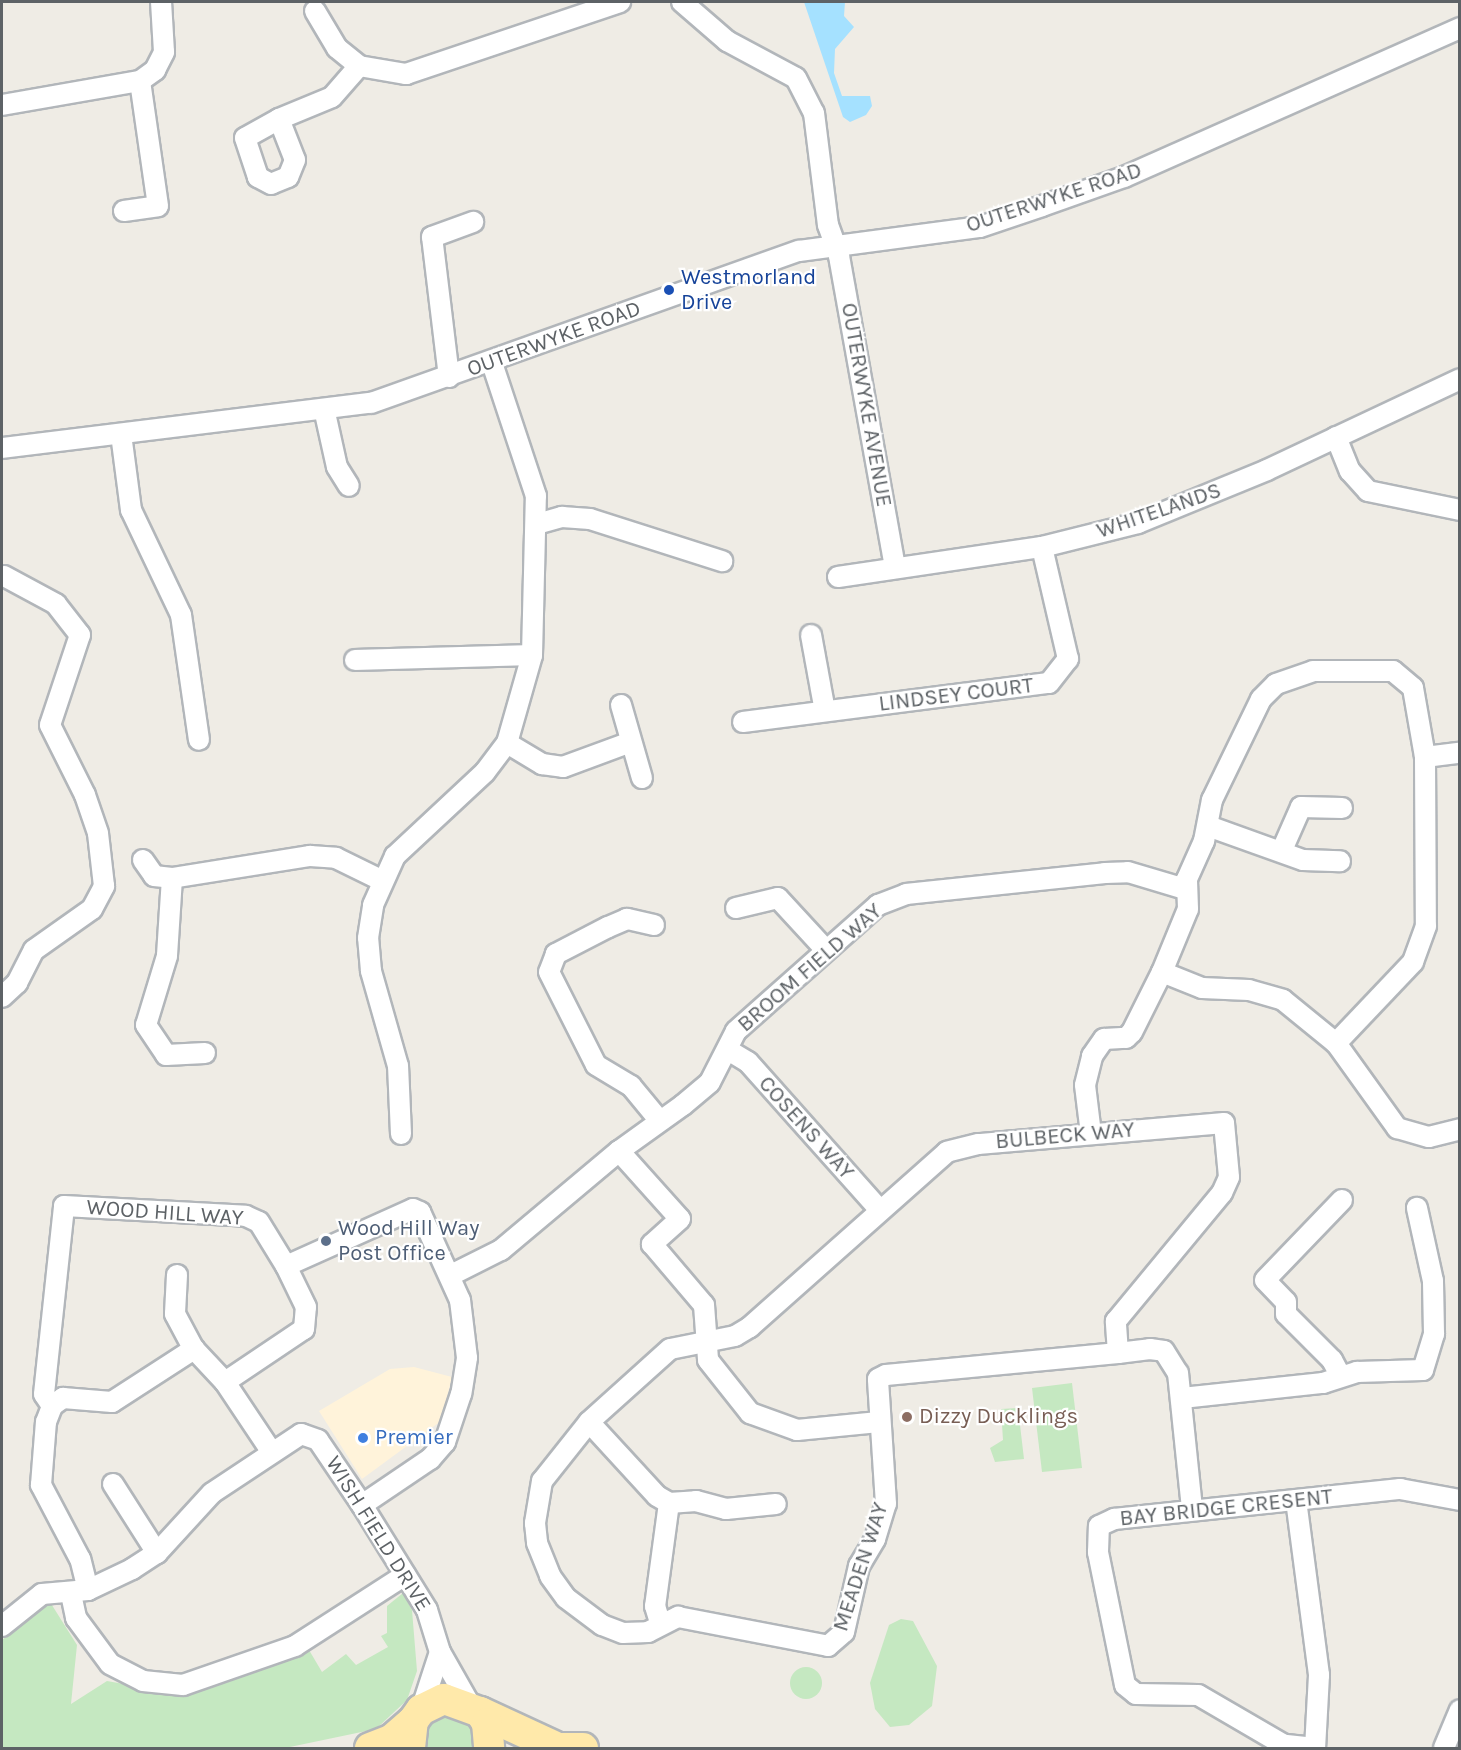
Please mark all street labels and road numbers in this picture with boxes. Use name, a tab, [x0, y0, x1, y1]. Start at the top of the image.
street label: OUTERWYKE ROAD	[963, 157, 1145, 239]
street label: OUTERWYKE ROAD	[464, 295, 644, 383]
street label: OUTERWYKE AVENUE	[835, 301, 897, 509]
street label: WHITELANDS	[1093, 477, 1225, 545]
street label: LINDSEY COURT	[877, 672, 1035, 718]
street label: BROOM FIELD WAY	[732, 898, 888, 1038]
street label: COSENS WAY	[753, 1071, 859, 1185]
street label: BULBECK WAY	[994, 1117, 1136, 1155]
street label: WOOD HILL WAY	[85, 1194, 245, 1232]
street label: WISH FIELD DRIVE	[320, 1452, 436, 1616]
street label: BAY BRIDGE CRESENT	[1118, 1484, 1334, 1532]
street label: MEADEN WAY	[828, 1499, 894, 1635]

